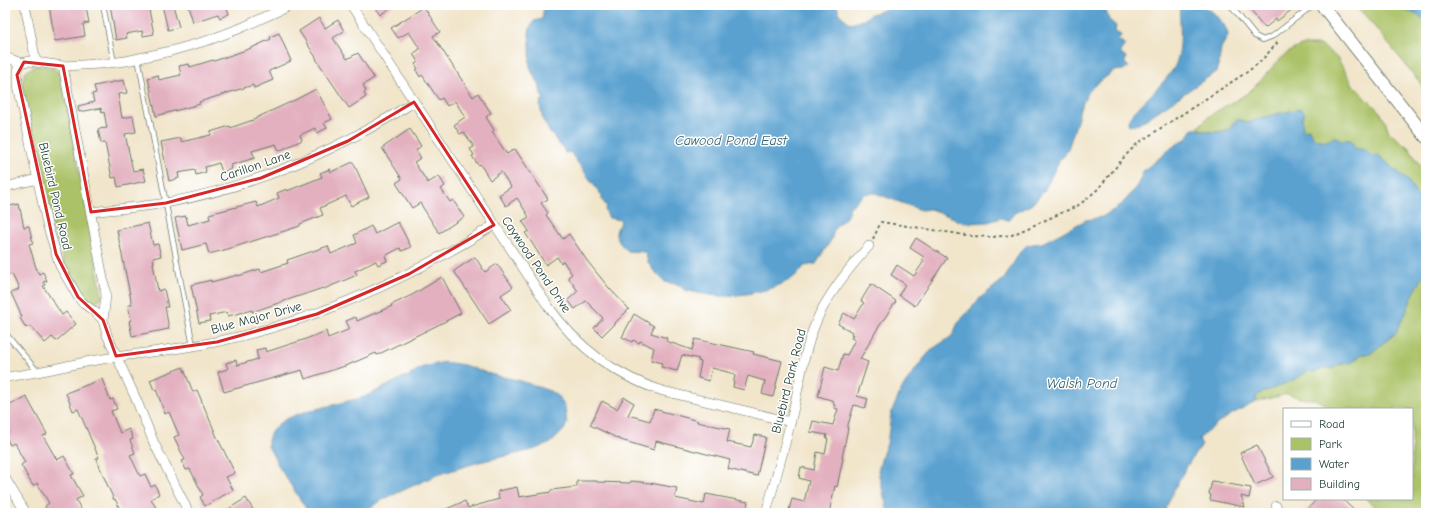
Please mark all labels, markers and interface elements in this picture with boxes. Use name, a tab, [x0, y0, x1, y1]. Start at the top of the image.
water label: Cawood Pond East	[675, 132, 789, 149]
street label: Bluebird Pond Road	[36, 141, 75, 251]
street label: Carillon Lane	[218, 146, 293, 185]
street label: Caywood Pond Drive	[499, 213, 575, 316]
street label: Blue Major Drive	[209, 298, 304, 337]
street label: Bluebird Park Road	[768, 327, 809, 435]
water label: Walsh Pond	[1047, 375, 1118, 392]
legend	[1283, 408, 1413, 500]
text: Road	[1319, 417, 1345, 431]
text: Park	[1319, 437, 1342, 451]
text: Water	[1319, 457, 1349, 471]
text: Building	[1319, 477, 1360, 491]

